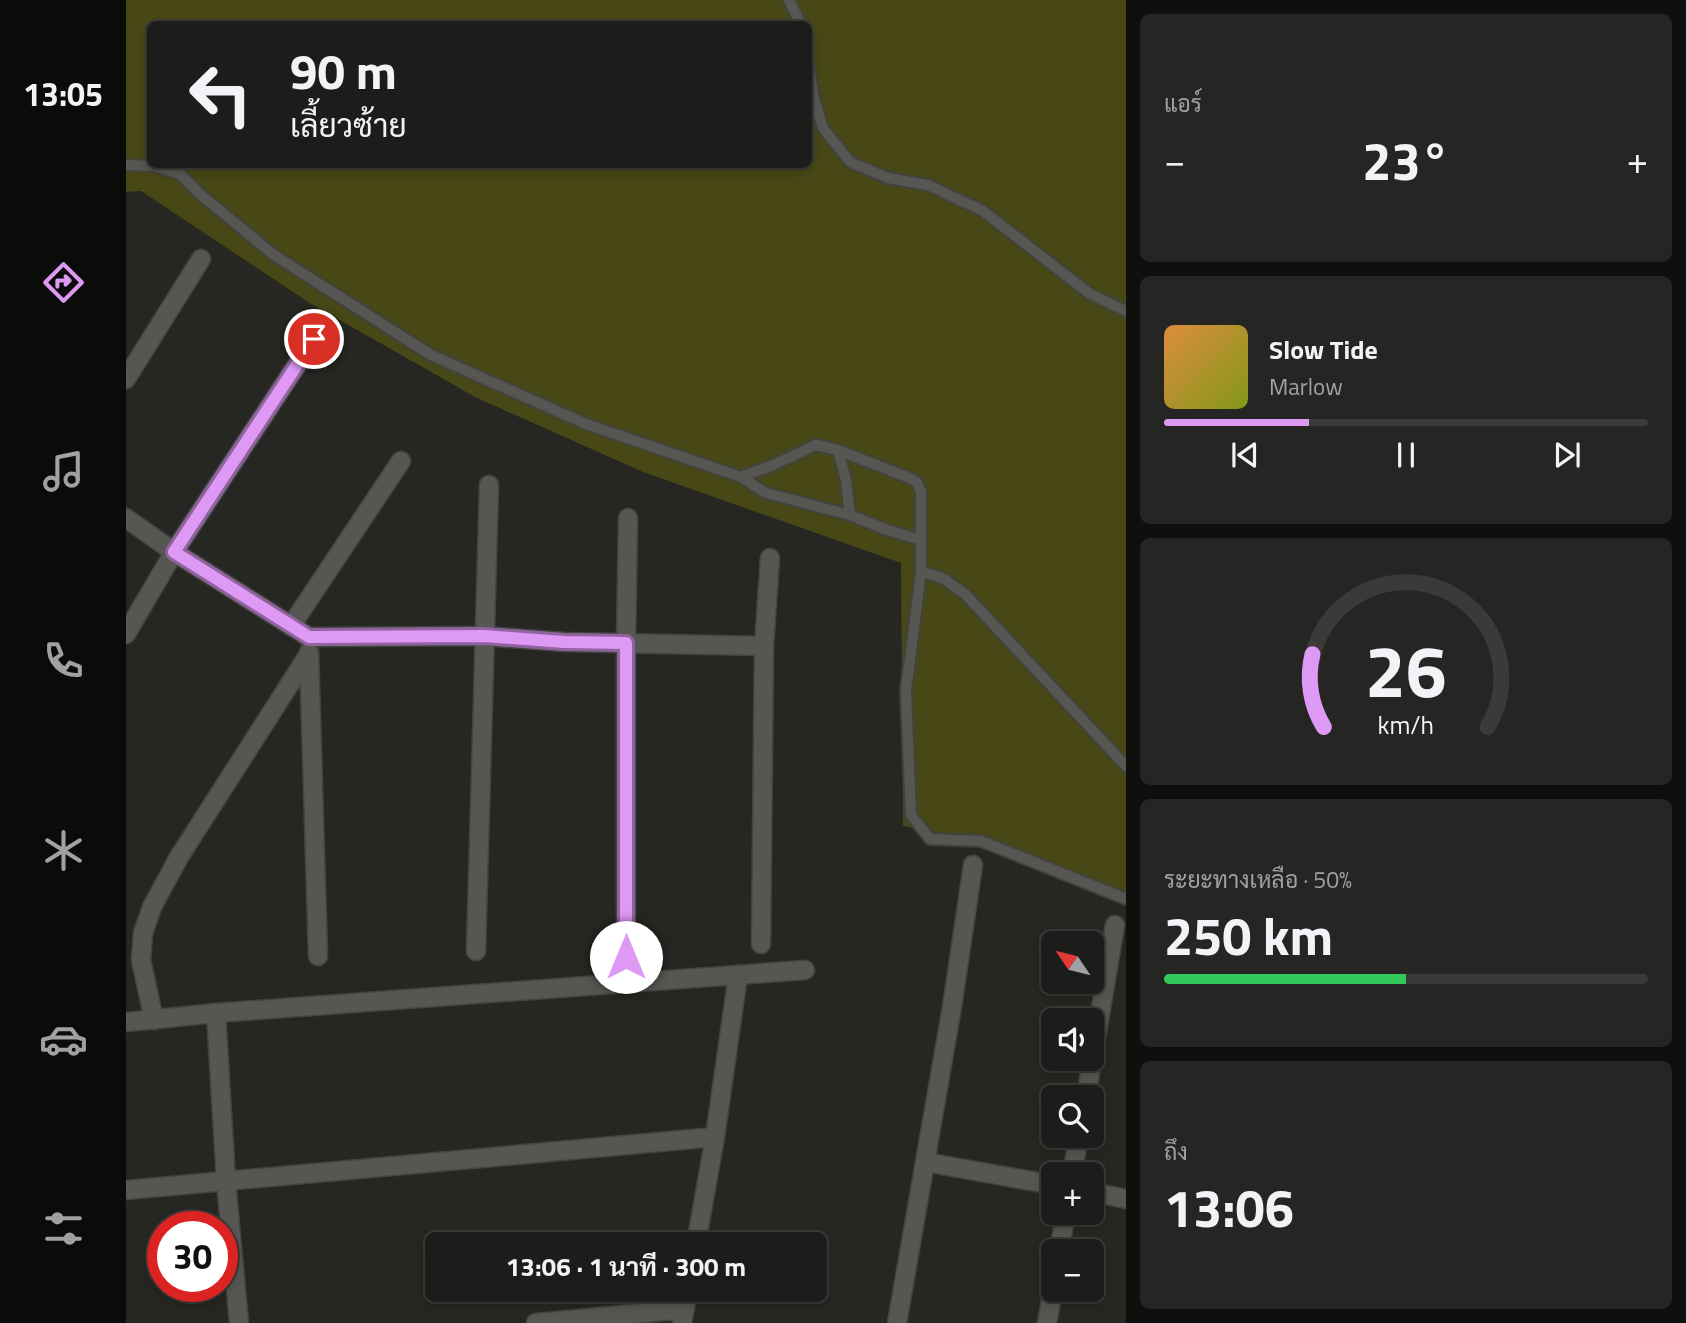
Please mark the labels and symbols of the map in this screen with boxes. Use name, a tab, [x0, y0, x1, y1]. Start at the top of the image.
pin	[284, 309, 344, 369]
position arrow	[589, 920, 663, 994]
north arrow	[1041, 931, 1104, 994]
speed limit sign: 30	[147, 1211, 238, 1302]

